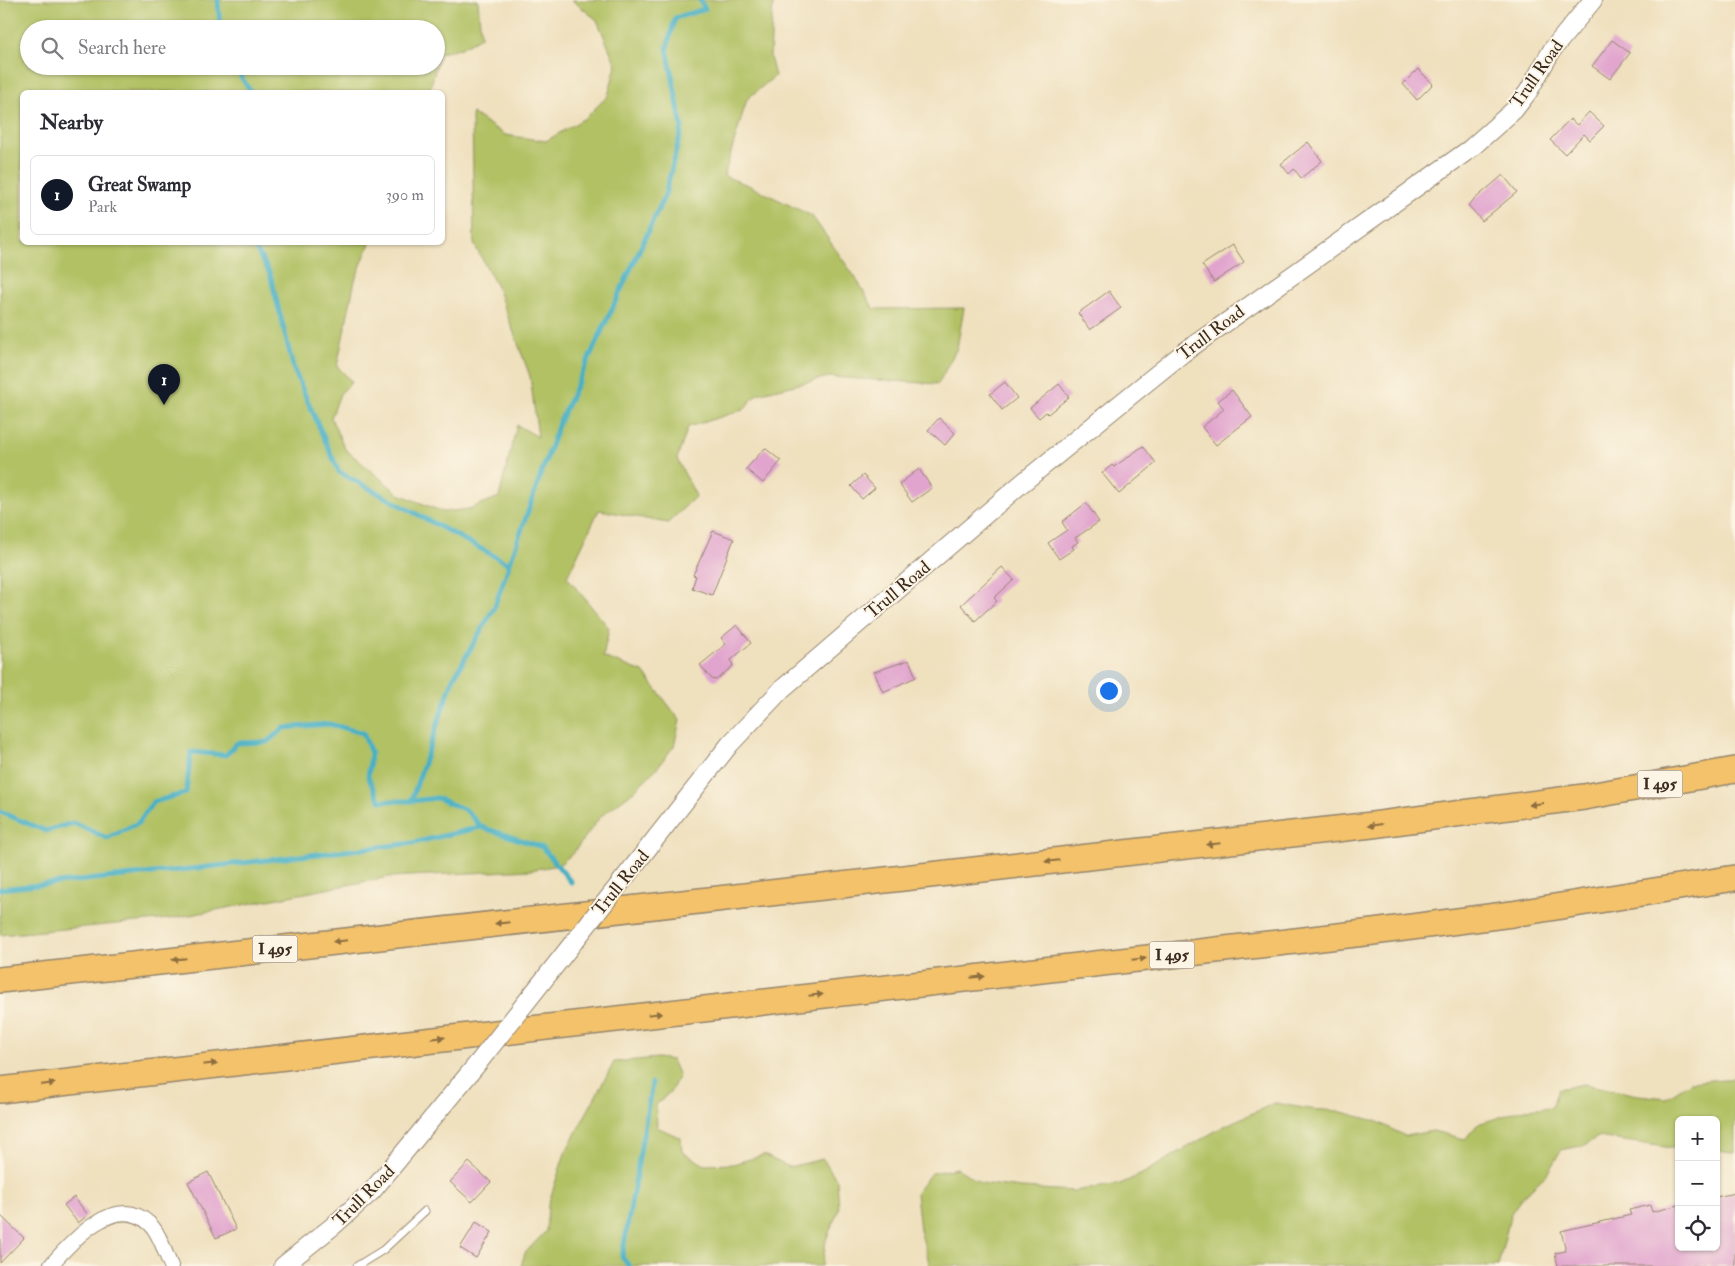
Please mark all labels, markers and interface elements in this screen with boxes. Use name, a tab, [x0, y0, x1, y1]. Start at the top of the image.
search box	[20, 20, 445, 75]
icon: search	[38, 34, 66, 62]
street label: Trull Road	[1505, 35, 1569, 113]
text: Search here	[78, 36, 166, 60]
text: Nearby	[40, 109, 103, 136]
text: Great Swamp	[88, 173, 191, 197]
text: 1	[54, 185, 60, 205]
text: 390 m	[386, 185, 424, 205]
text: Park	[88, 197, 117, 217]
street label: Trull Road	[1173, 300, 1249, 366]
pin: 1	[148, 364, 180, 405]
street label: Trull Road	[861, 556, 935, 624]
your location	[1096, 678, 1122, 704]
road number: I 495	[1638, 771, 1682, 798]
one-way arrow	[1527, 800, 1543, 808]
one-way arrow	[1366, 821, 1382, 829]
one-way arrow	[1205, 840, 1221, 848]
street label: Trull Road	[587, 845, 655, 921]
one-way arrow	[1043, 857, 1059, 865]
one-way arrow	[493, 919, 509, 927]
road number: I 495	[252, 936, 298, 962]
one-way arrow	[332, 937, 348, 945]
road number: I 495	[1150, 942, 1194, 968]
one-way arrow	[170, 955, 186, 963]
one-way arrow	[1132, 955, 1148, 963]
one-way arrow	[970, 973, 986, 981]
one-way arrow	[809, 991, 825, 999]
one-way arrow	[647, 1010, 663, 1018]
one-way arrow	[431, 1034, 447, 1042]
one-way arrow	[202, 1060, 218, 1068]
one-way arrow	[41, 1080, 57, 1088]
map controls	[1675, 1116, 1720, 1251]
button: +	[1675, 1116, 1720, 1161]
street label: Trull Road	[328, 1160, 400, 1232]
button: −	[1675, 1161, 1720, 1206]
button: locate	[1675, 1206, 1720, 1251]

